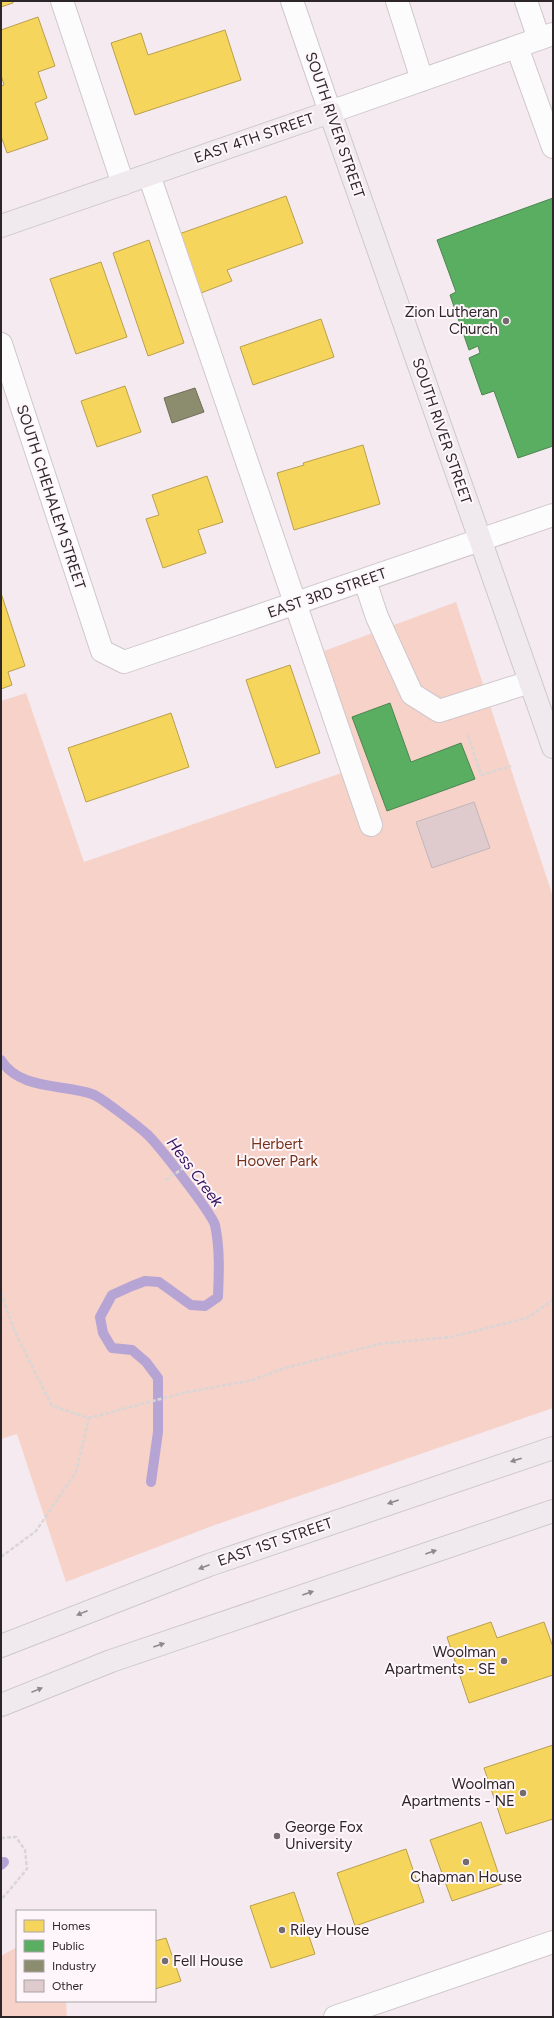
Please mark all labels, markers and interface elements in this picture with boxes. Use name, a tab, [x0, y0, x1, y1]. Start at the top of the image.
street label: SOUTH RIVER STREET	[302, 50, 369, 201]
street label: EAST 4TH STREET	[192, 109, 317, 167]
place label: Zion Lutheran Church	[405, 303, 498, 338]
marker: Zion Lutheran Church	[501, 316, 511, 326]
street label: SOUTH RIVER STREET	[409, 356, 476, 507]
street label: SOUTH CHEHALEM STREET	[13, 402, 90, 592]
street label: EAST 3RD STREET	[265, 564, 390, 622]
water label: Hess Creek	[163, 1134, 228, 1211]
park label: Herbert Hoover Park	[236, 1135, 319, 1170]
one-way arrow	[510, 1457, 522, 1463]
one-way arrow	[386, 1499, 398, 1505]
street label: EAST 1ST STREET	[215, 1514, 336, 1570]
one-way arrow	[425, 1549, 437, 1555]
one-way arrow	[197, 1564, 209, 1570]
one-way arrow	[302, 1590, 314, 1596]
one-way arrow	[76, 1611, 88, 1617]
one-way arrow	[153, 1641, 165, 1647]
place label: Woolman Apartments - SE	[385, 1643, 496, 1678]
marker: Woolman Apartments - SE	[499, 1656, 509, 1666]
one-way arrow	[31, 1686, 43, 1692]
place label: Woolman Apartments - NE	[401, 1775, 515, 1810]
marker: Woolman Apartments - NE	[518, 1788, 528, 1798]
place label: George Fox University	[285, 1818, 363, 1853]
marker: George Fox University	[272, 1831, 282, 1841]
marker: Chapman House	[461, 1857, 471, 1867]
place label: Chapman House	[410, 1868, 522, 1886]
legend	[16, 1910, 156, 2002]
text: Homes	[52, 1919, 91, 1933]
place label: Riley House	[290, 1921, 369, 1939]
marker: Riley House	[277, 1925, 287, 1935]
text: Public	[52, 1939, 85, 1953]
place label: Fell House	[173, 1952, 243, 1970]
marker: Fell House	[160, 1956, 170, 1966]
text: Industry	[52, 1959, 97, 1973]
text: Other	[52, 1979, 83, 1993]

